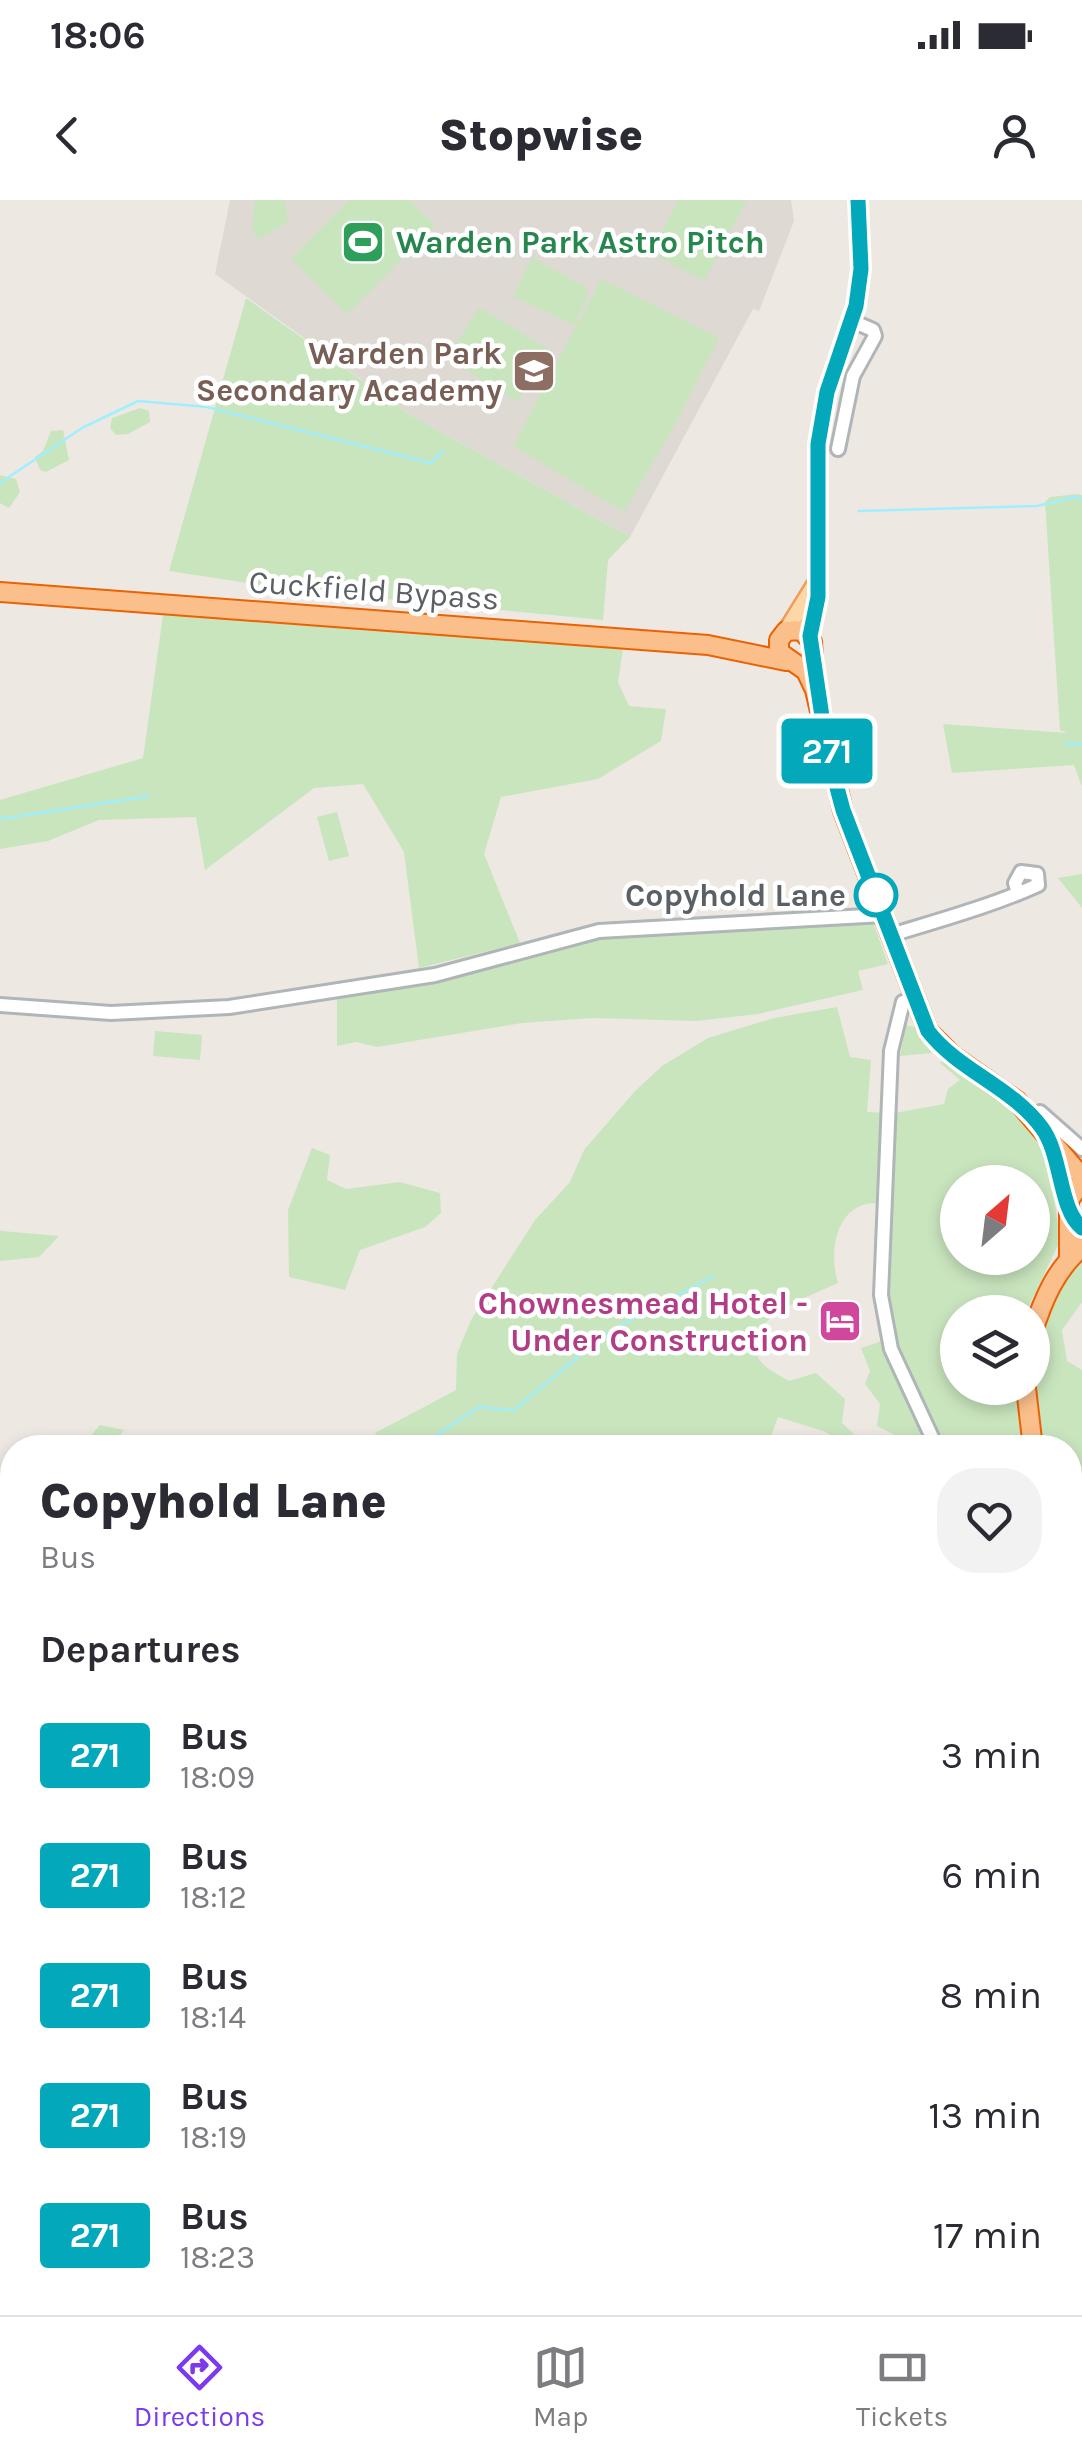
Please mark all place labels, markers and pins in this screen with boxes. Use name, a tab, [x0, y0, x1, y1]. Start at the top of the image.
sports icon: Warden Park Astro Pitch	[340, 219, 386, 265]
place label: Warden Park Astro Pitch	[396, 224, 765, 261]
place label: Warden Park Secondary Academy	[196, 335, 502, 409]
school or university icon: Warden Park Secondary Academy	[511, 348, 557, 394]
marker: Copyhold Lane	[855, 874, 897, 916]
place label: Copyhold Lane	[625, 877, 846, 914]
place label: Chownesmead Hotel - Under Construction	[478, 1285, 808, 1359]
hotel icon: Chownesmead Hotel - Under Construction	[817, 1298, 863, 1344]

